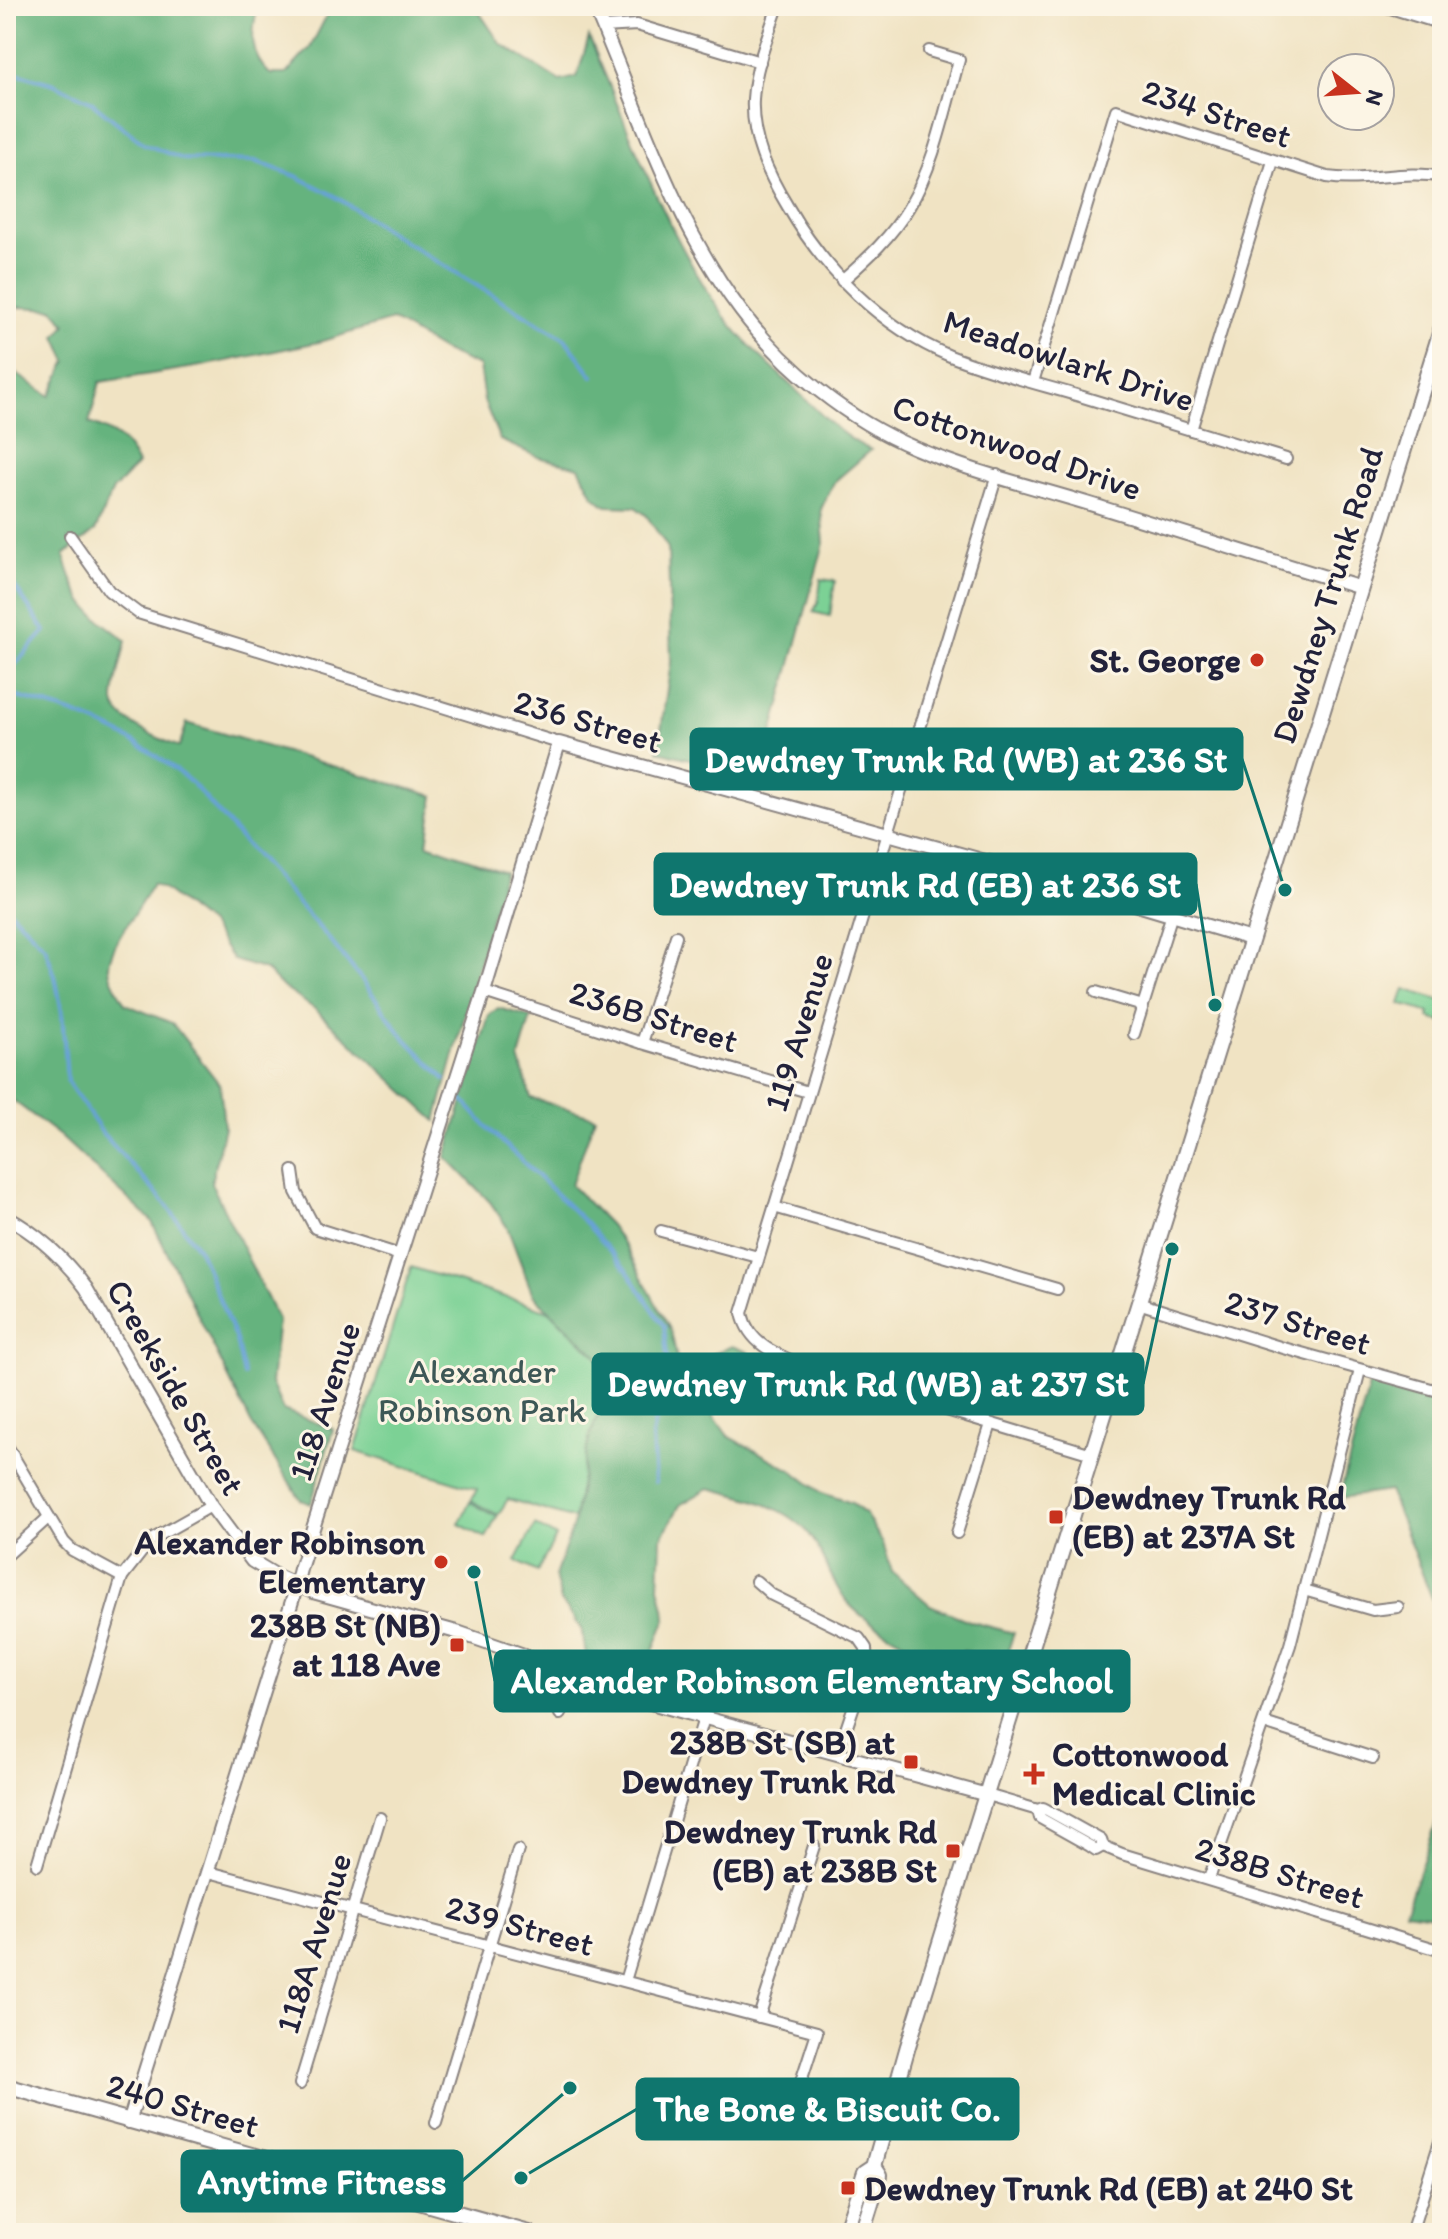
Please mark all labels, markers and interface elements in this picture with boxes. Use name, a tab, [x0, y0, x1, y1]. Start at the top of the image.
north arrow	[1316, 52, 1396, 132]
street label: 234 Street	[1137, 70, 1297, 157]
text: N	[1360, 87, 1390, 109]
street label: Meadowlark Drive	[938, 301, 1200, 420]
street label: Cottonwood Drive	[887, 386, 1147, 509]
street label: Dewdney Trunk Road	[1263, 442, 1392, 748]
place label: St. George	[1089, 640, 1241, 681]
marker: St. George	[1248, 651, 1266, 669]
street label: 236 Street	[509, 681, 667, 762]
callout: Dewdney Trunk Rd (WB) at 236 St	[691, 729, 1242, 789]
text: Dewdney Trunk Rd (WB) at 236 St	[704, 738, 1228, 781]
callout: Dewdney Trunk Rd (EB) at 236 St	[655, 854, 1196, 914]
text: Dewdney Trunk Rd (EB) at 236 St	[669, 863, 1182, 906]
street label: 119 Avenue	[755, 948, 842, 1116]
street label: 236B Street	[565, 971, 743, 1062]
street label: Creekside Street	[97, 1272, 254, 1502]
street label: 237 Street	[1220, 1281, 1376, 1364]
street label: 118 Avenue	[280, 1317, 369, 1486]
park label: Alexander Robinson Park	[378, 1351, 586, 1431]
callout: Dewdney Trunk Rd (WB) at 237 St	[593, 1354, 1143, 1414]
text: Dewdney Trunk Rd (WB) at 237 St	[607, 1362, 1129, 1405]
place label: Dewdney Trunk Rd (EB) at 237A St	[1072, 1477, 1346, 1557]
marker: Dewdney Trunk Rd (EB) at 237A St	[1047, 1508, 1065, 1526]
place label: Alexander Robinson Elementary	[135, 1522, 426, 1602]
marker: Alexander Robinson Elementary	[432, 1553, 450, 1571]
place label: 238B St (NB) at 118 Ave	[250, 1605, 441, 1685]
marker: 238B St (NB) at 118 Ave	[448, 1636, 466, 1654]
callout: Alexander Robinson Elementary School	[495, 1651, 1129, 1711]
text: Alexander Robinson Elementary School	[511, 1659, 1114, 1702]
place label: 238B St (SB) at Dewdney Trunk Rd	[621, 1722, 896, 1802]
place label: Cottonwood Medical Clinic	[1052, 1734, 1256, 1814]
marker: 238B St (SB) at Dewdney Trunk Rd	[902, 1753, 920, 1771]
marker: Cottonwood Medical Clinic	[1023, 1763, 1045, 1785]
place label: Dewdney Trunk Rd (EB) at 238B St	[663, 1811, 938, 1891]
street label: 238B Street	[1190, 1827, 1369, 1918]
marker: Dewdney Trunk Rd (EB) at 238B St	[944, 1842, 962, 1860]
street label: 118A Avenue	[267, 1848, 360, 2038]
street label: 239 Street	[441, 1886, 598, 1965]
street label: 240 Street	[102, 2064, 264, 2147]
callout: The Bone & Biscuit Co.	[637, 2079, 1018, 2139]
text: The Bone & Biscuit Co.	[652, 2087, 1001, 2130]
callout: Anytime Fitness	[182, 2151, 462, 2211]
text: Anytime Fitness	[197, 2160, 447, 2203]
place label: Dewdney Trunk Rd (EB) at 240 St	[864, 2168, 1353, 2209]
marker: Dewdney Trunk Rd (EB) at 240 St	[839, 2179, 857, 2197]

